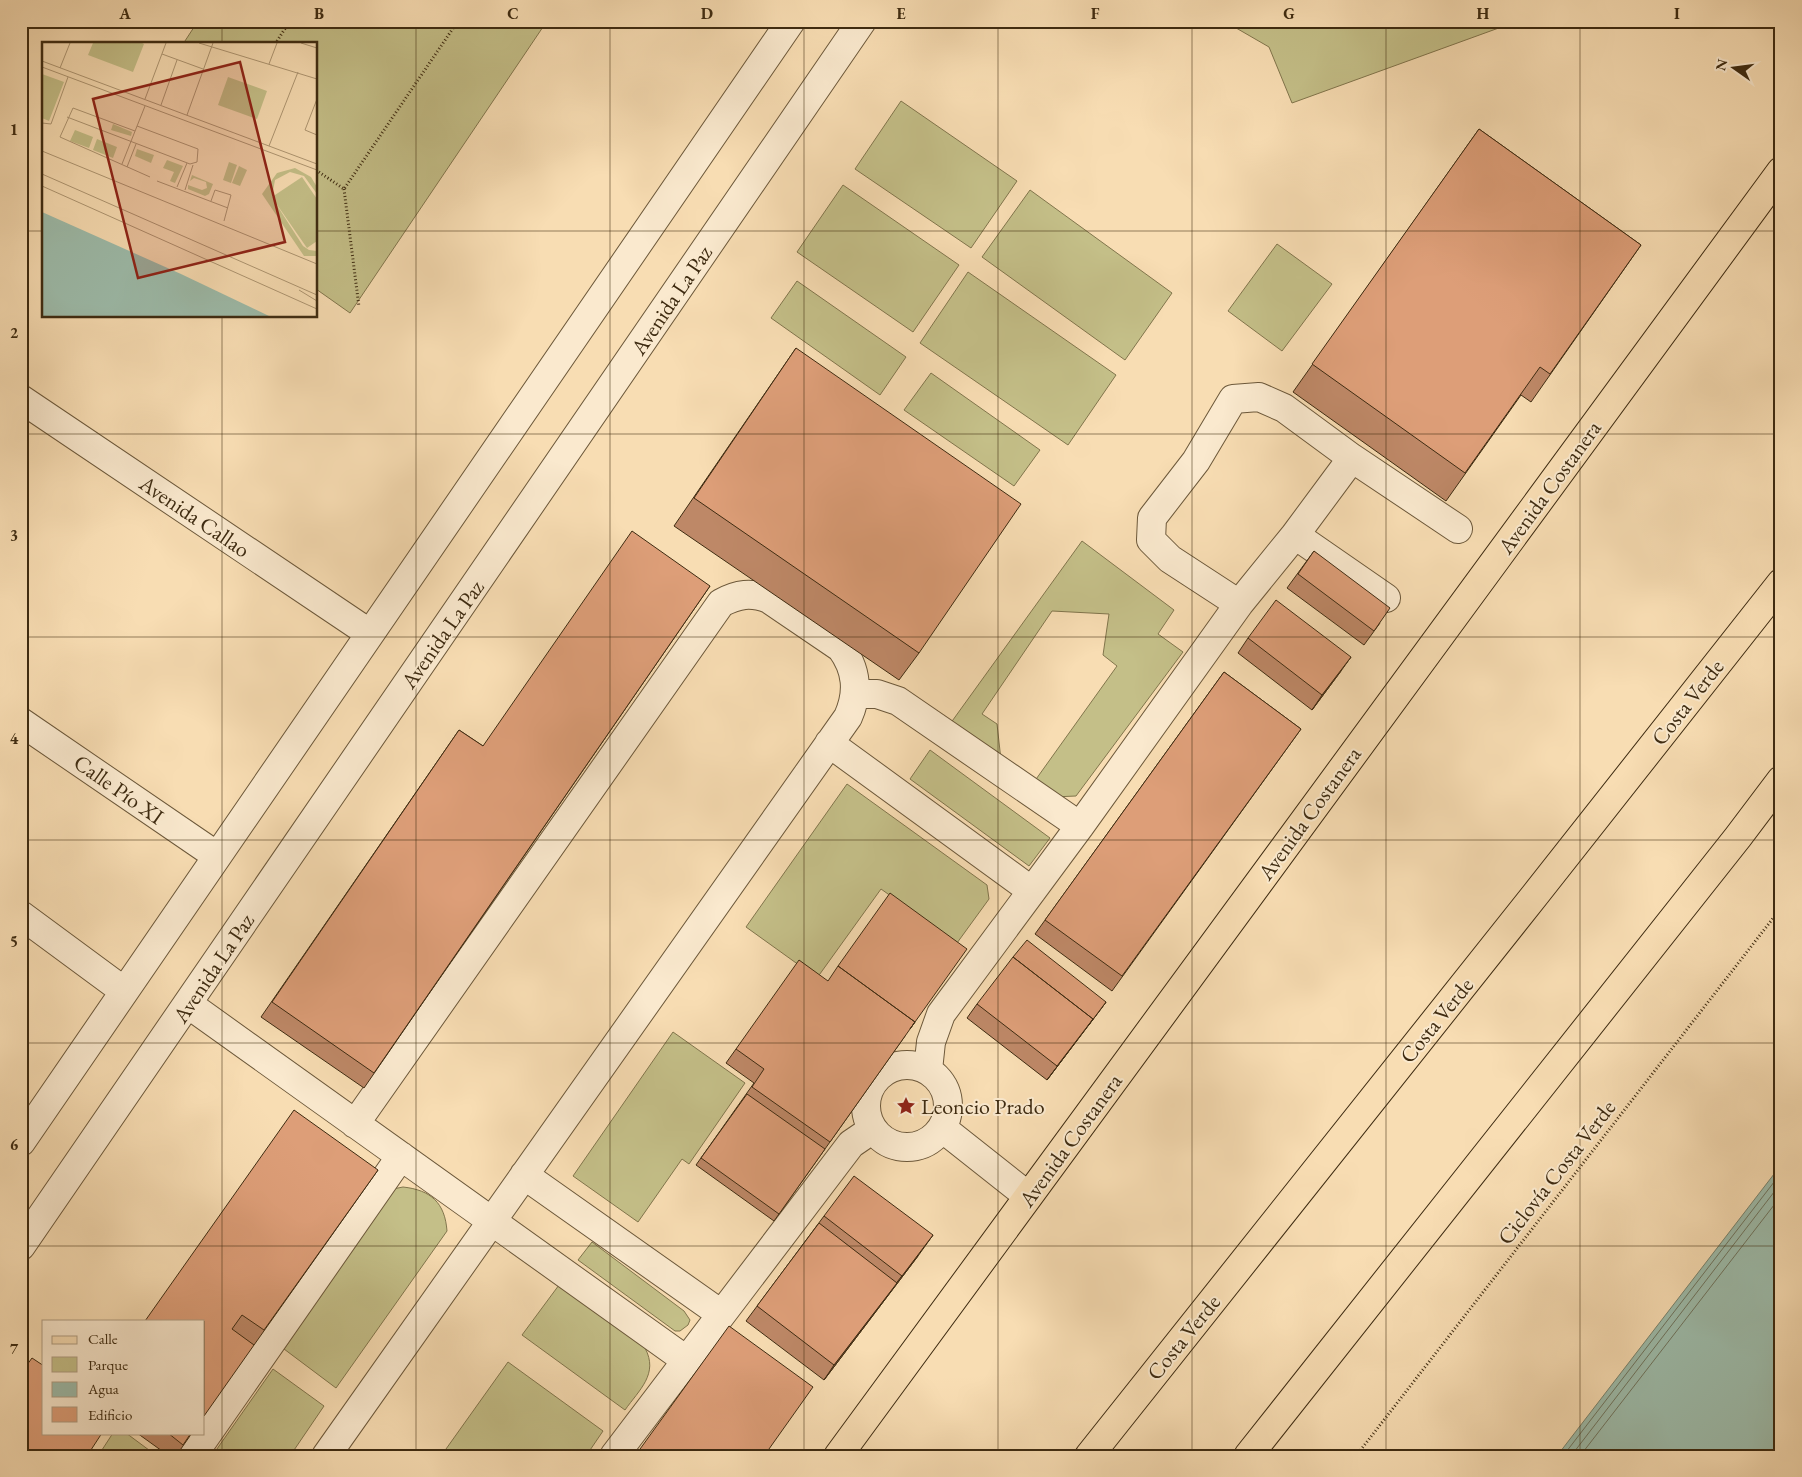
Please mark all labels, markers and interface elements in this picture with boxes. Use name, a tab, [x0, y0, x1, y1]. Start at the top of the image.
text: A	[118, 3, 131, 24]
text: B	[314, 3, 324, 24]
text: C	[507, 3, 519, 24]
text: D	[701, 3, 713, 24]
text: E	[896, 3, 906, 24]
text: F	[1091, 3, 1100, 24]
text: G	[1283, 3, 1295, 24]
text: H	[1477, 3, 1490, 24]
text: I	[1674, 3, 1680, 24]
inset map	[42, 42, 318, 318]
north arrow	[1710, 42, 1760, 92]
text: N	[1711, 57, 1732, 73]
text: 1	[10, 119, 18, 140]
street label: Avenida La Paz	[624, 239, 719, 362]
text: 2	[10, 322, 19, 343]
street label: Avenida Costanera	[1491, 415, 1608, 561]
street label: Avenida Callao	[133, 468, 256, 564]
text: 3	[10, 525, 18, 546]
street label: Avenida La Paz	[394, 574, 491, 695]
street label: Costa Verde	[1645, 653, 1730, 751]
text: 4	[10, 728, 19, 749]
street label: Avenida Costanera	[1251, 741, 1368, 887]
street label: Calle Pío XI	[68, 748, 170, 831]
street label: Avenida La Paz	[166, 907, 261, 1030]
text: 5	[10, 931, 18, 952]
street label: Costa Verde	[1393, 971, 1480, 1069]
street label: Avenida Costanera	[1012, 1068, 1129, 1214]
place label: Leoncio Prado	[921, 1092, 1045, 1121]
street label: Ciclovía Costa Verde	[1491, 1094, 1622, 1251]
place icon: Leoncio Prado	[895, 1095, 917, 1117]
text: 6	[10, 1134, 19, 1155]
street label: Costa Verde	[1140, 1288, 1227, 1386]
legend	[42, 1320, 205, 1434]
text: Calle	[88, 1329, 118, 1348]
text: 7	[10, 1338, 19, 1359]
text: Parque	[88, 1355, 128, 1374]
text: Agua	[87, 1379, 119, 1398]
text: Edificio	[88, 1405, 132, 1424]

